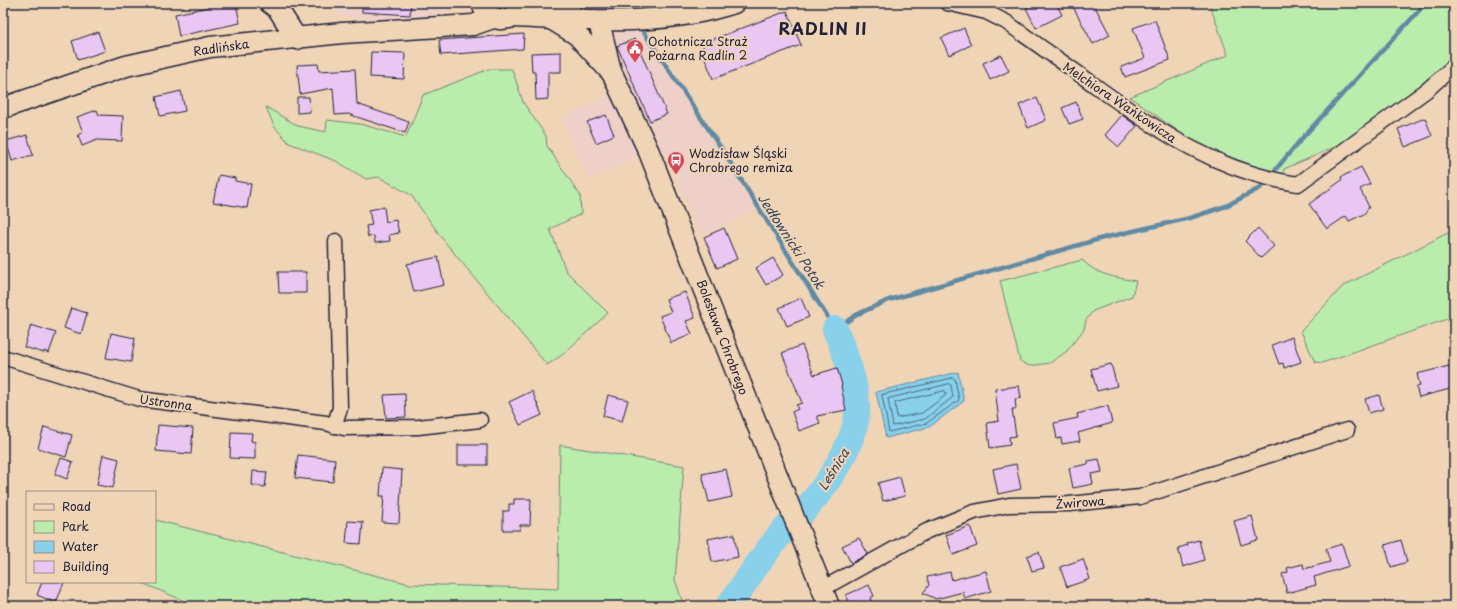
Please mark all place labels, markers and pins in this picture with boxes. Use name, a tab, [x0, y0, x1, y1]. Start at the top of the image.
place label: Ochotnicza Straż Pożarna Radlin 2	[648, 32, 748, 64]
public building icon: Ochotnicza Straż Pożarna Radlin 2	[625, 38, 645, 63]
place label: Wodzisław Śląski Chrobrego remiza	[689, 144, 793, 176]
bus stop icon: Wodzisław Śląski Chrobrego remiza	[666, 150, 686, 175]

